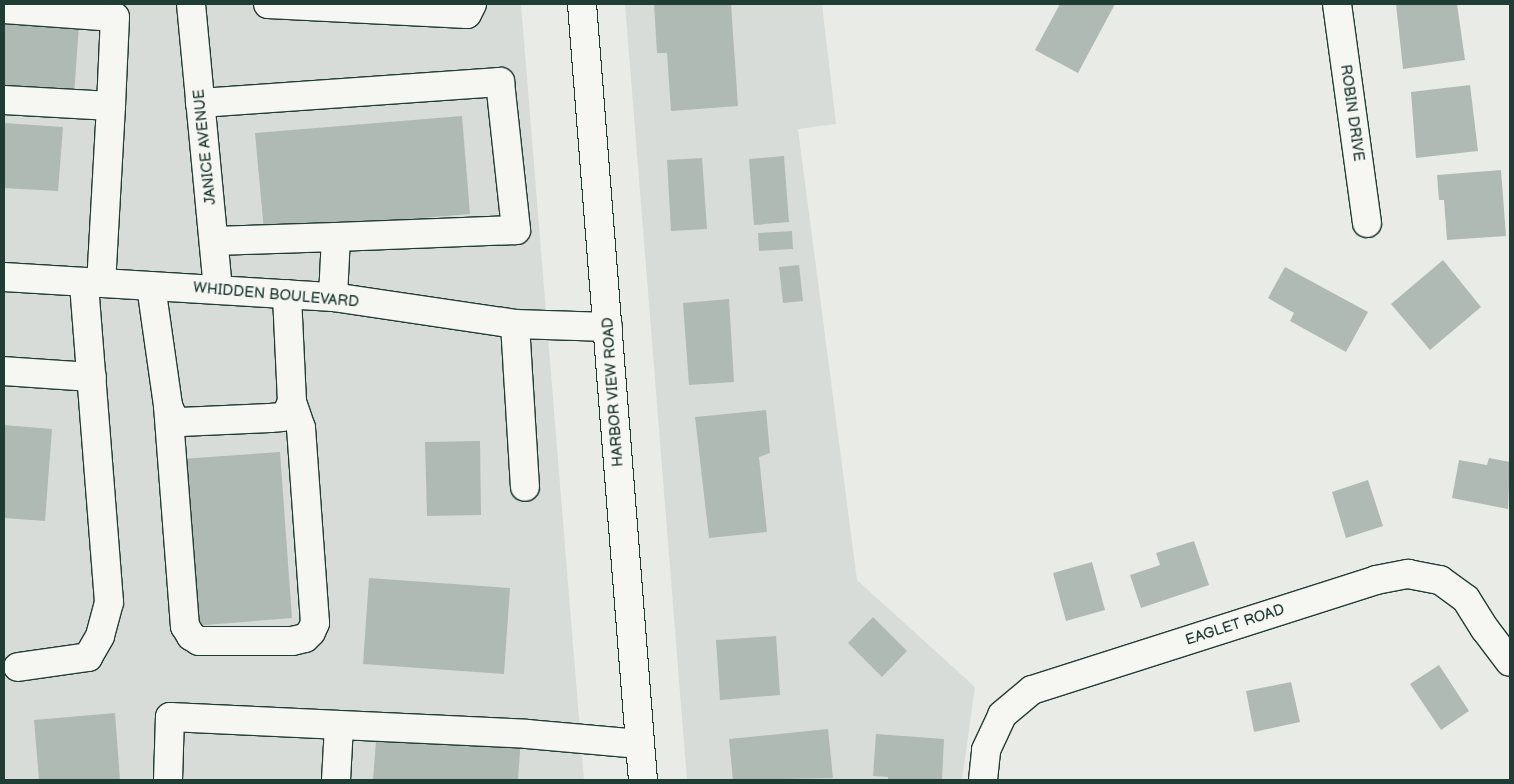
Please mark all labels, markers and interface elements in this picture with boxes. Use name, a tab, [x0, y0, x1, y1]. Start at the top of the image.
street label: ROBIN DRIVE	[1336, 63, 1368, 163]
street label: JANICE AVENUE	[190, 88, 220, 206]
street label: WHIDDEN BOULEVARD	[192, 279, 360, 311]
street label: HARBOR VIEW ROAD	[599, 316, 627, 468]
street label: EAGLET ROAD	[1183, 600, 1287, 650]

